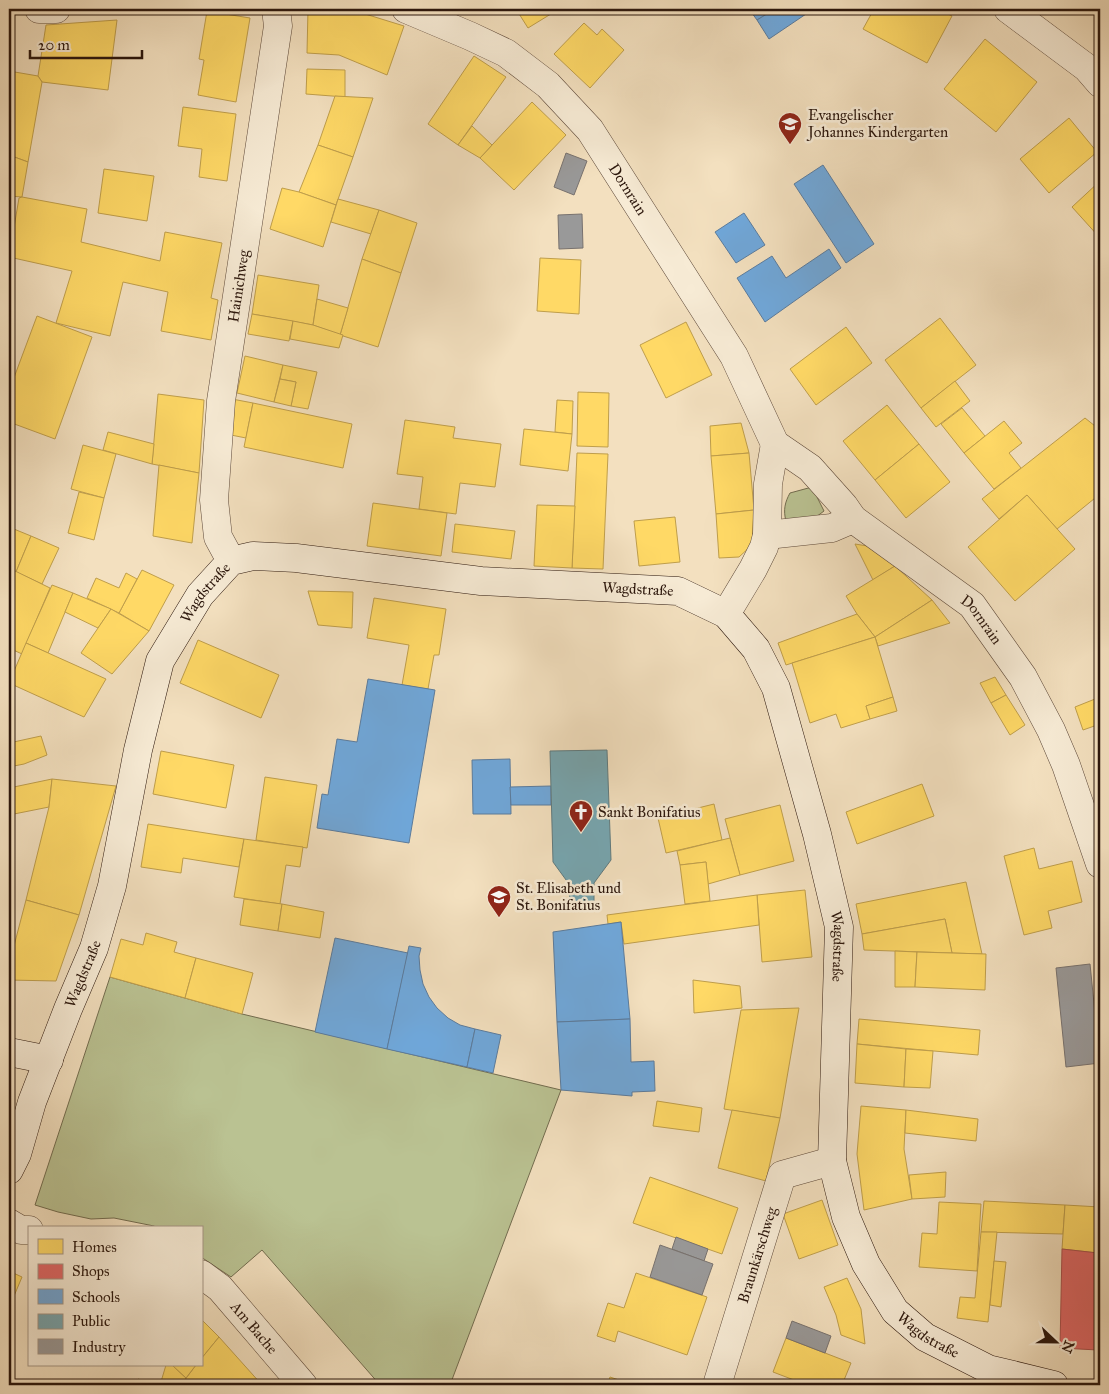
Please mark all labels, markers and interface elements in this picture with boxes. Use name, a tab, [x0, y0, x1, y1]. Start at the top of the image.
scale bar	[30, 28, 142, 60]
text: 20 m	[38, 36, 70, 54]
place label: Evangelischer Johannes Kindergarten	[806, 106, 948, 142]
school or university icon: Evangelischer Johannes Kindergarten	[777, 111, 803, 145]
street label: Dornrain	[605, 160, 651, 218]
street label: Hainichweg	[224, 248, 253, 324]
street label: Wagdstraße	[176, 559, 234, 626]
street label: Wagdstraße	[602, 578, 674, 600]
street label: Dornrain	[957, 591, 1006, 648]
church icon: Sankt Bonifatius	[568, 799, 594, 833]
place label: Sankt Bonifatius	[598, 803, 701, 821]
place label: St. Elisabeth und St. Bonifatius	[516, 879, 622, 914]
school or university icon: St. Elisabeth und St. Bonifatius	[486, 884, 512, 918]
street label: Wagdstraße	[827, 909, 848, 982]
street label: Wagdstraße	[61, 938, 105, 1010]
street label: Braunkärschweg	[734, 1204, 781, 1305]
legend	[28, 1226, 202, 1366]
text: Homes	[72, 1238, 117, 1256]
text: Shops	[72, 1262, 110, 1280]
text: Schools	[72, 1288, 120, 1306]
street label: Am Bache	[226, 1297, 281, 1358]
street label: Wagdstraße	[893, 1308, 962, 1362]
text: Public	[72, 1312, 110, 1330]
north arrow	[1032, 1316, 1082, 1366]
text: Industry	[72, 1338, 126, 1356]
text: N	[1057, 1338, 1078, 1355]

